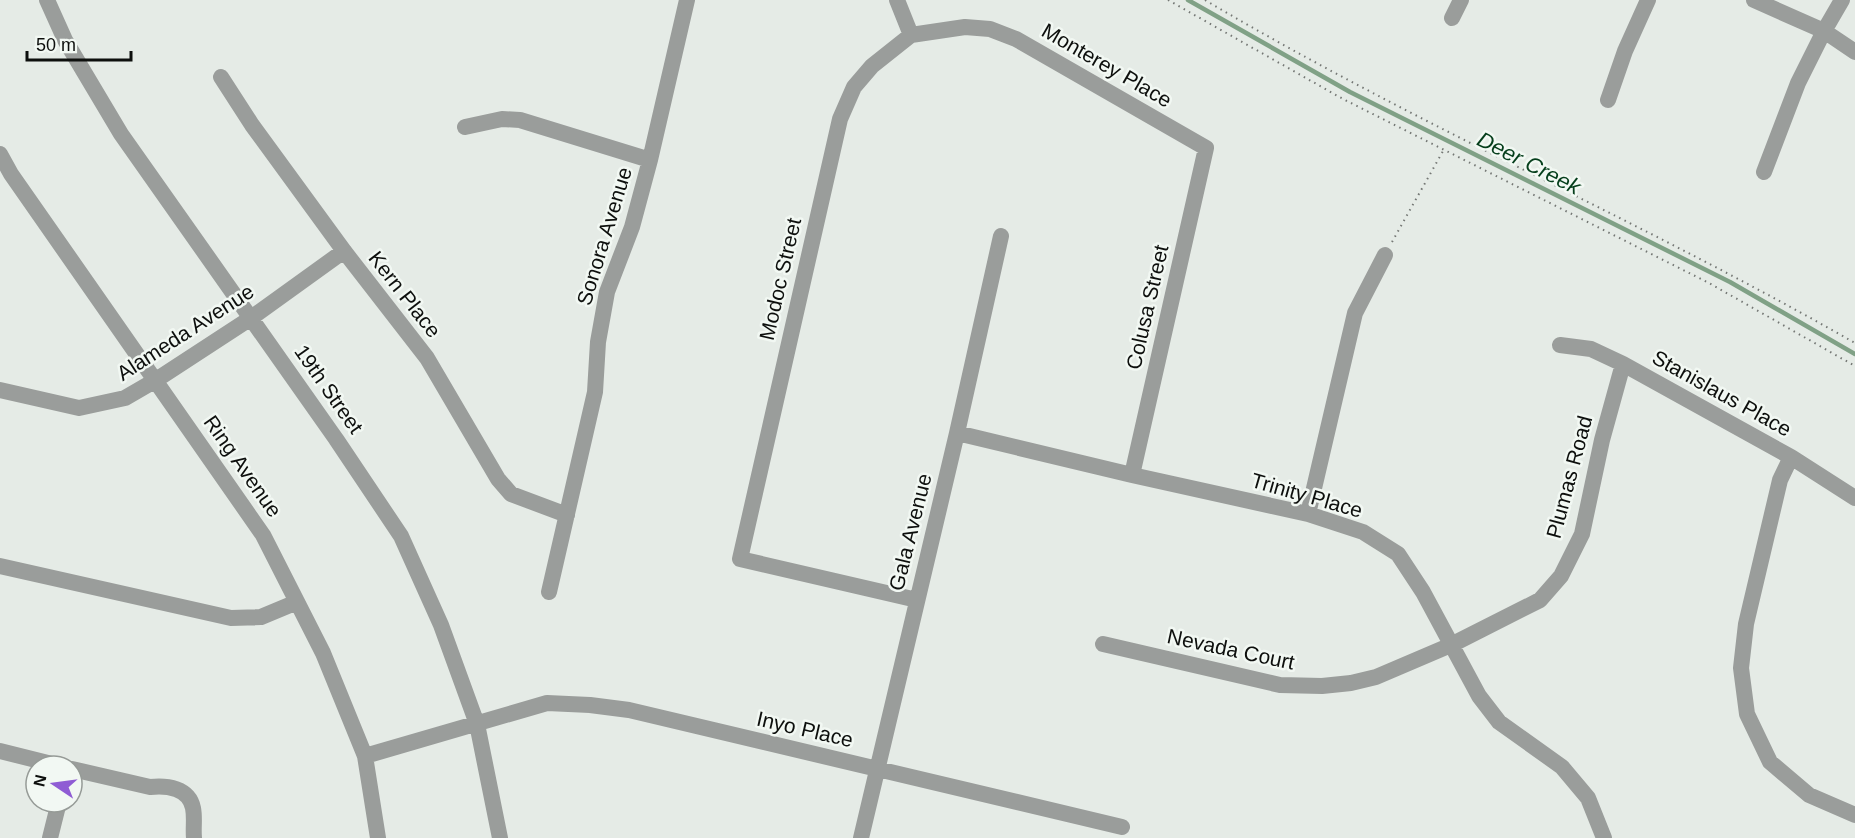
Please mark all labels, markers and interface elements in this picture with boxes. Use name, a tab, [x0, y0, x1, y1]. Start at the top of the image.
street label: Monterey Place	[1038, 19, 1176, 111]
scale bar	[27, 24, 130, 62]
text: 50 m	[36, 35, 76, 55]
water label: Deer Creek	[1473, 126, 1586, 200]
street label: Sonora Avenue	[572, 164, 636, 308]
street label: Modoc Street	[755, 215, 805, 342]
street label: Colusa Street	[1121, 242, 1173, 372]
street label: Kern Place	[364, 246, 446, 342]
street label: Alameda Avenue	[112, 279, 258, 385]
street label: 19th Street	[290, 340, 368, 438]
street label: Stanislaus Place	[1649, 345, 1795, 441]
street label: Ring Avenue	[200, 411, 286, 521]
street label: Plumas Road	[1542, 413, 1596, 541]
street label: Trinity Place	[1249, 468, 1365, 522]
street label: Gala Avenue	[884, 471, 936, 593]
street label: Nevada Court	[1165, 624, 1297, 674]
street label: Inyo Place	[755, 707, 855, 751]
north arrow	[24, 754, 84, 814]
text: N	[30, 773, 49, 788]

